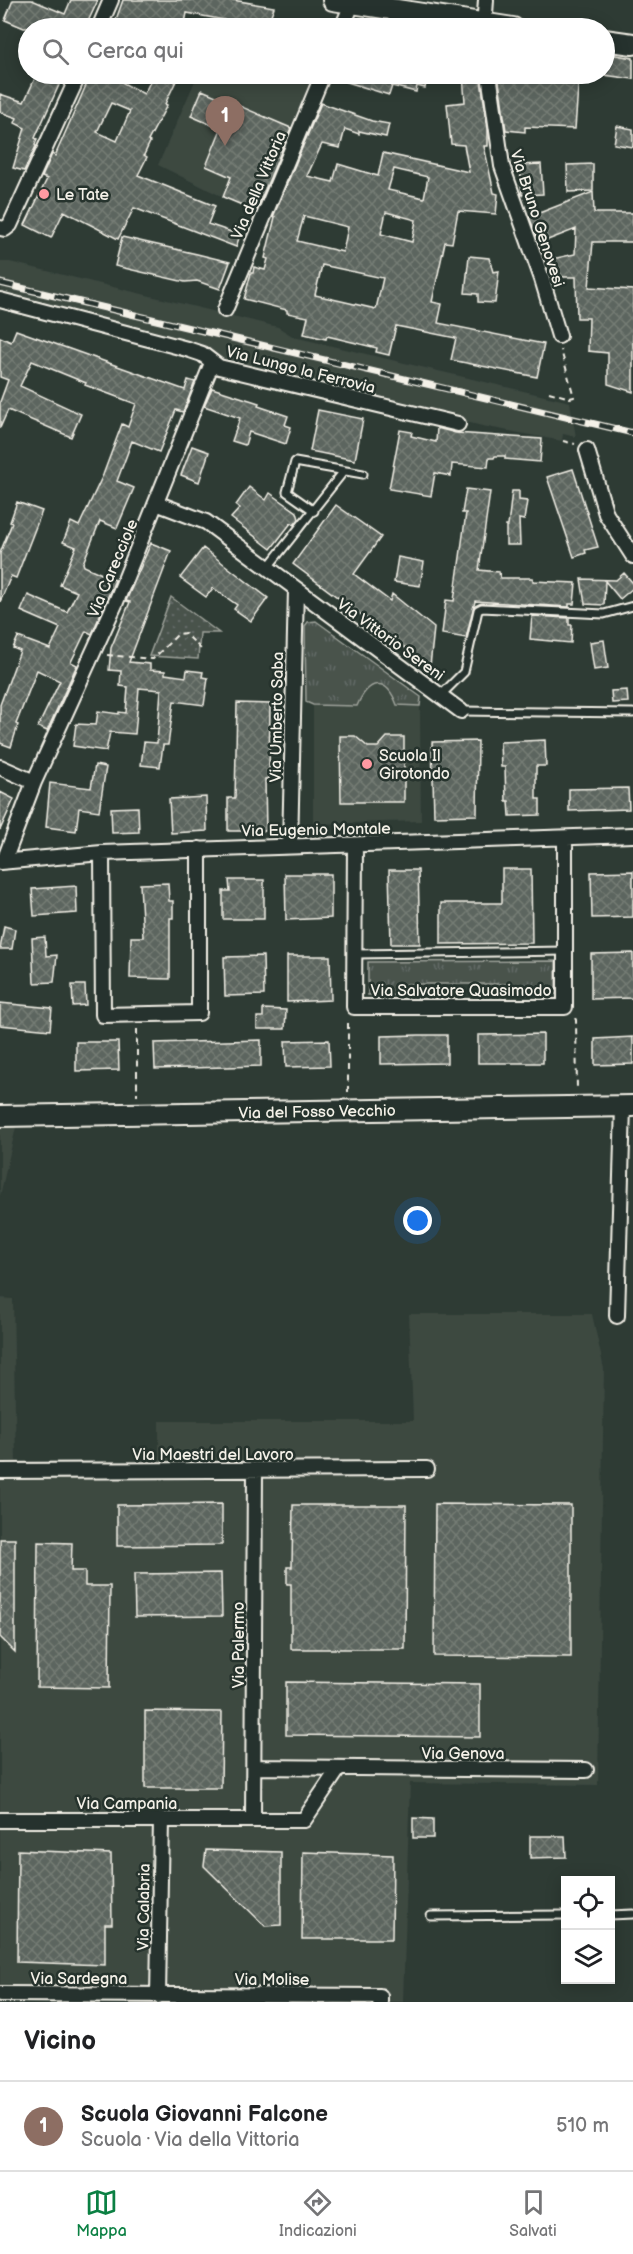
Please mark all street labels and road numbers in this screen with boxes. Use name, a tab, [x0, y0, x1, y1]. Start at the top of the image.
street label: Via della Vittoria	[228, 128, 291, 243]
street label: Via Bruno Genovesi	[505, 147, 568, 290]
street label: Via Lungo la Ferrovia	[224, 343, 377, 398]
street label: Via Carecciole	[84, 516, 143, 621]
street label: Via Vittorio Sereni	[333, 595, 448, 686]
street label: Via Umberto Saba	[267, 651, 288, 783]
street label: Via Eugenio Montale	[241, 820, 391, 841]
street label: Via Salvatore Quasimodo	[371, 982, 552, 1001]
street label: Via del Fosso Vecchio	[238, 1102, 396, 1123]
street label: Via Maestri del Lavoro	[132, 1446, 294, 1465]
street label: Via Palermo	[230, 1602, 249, 1688]
street label: Via Genova	[421, 1745, 505, 1764]
street label: Via Campania	[77, 1795, 177, 1814]
street label: Via Calabria	[134, 1863, 155, 1951]
street label: Via Sardegna	[31, 1970, 127, 1989]
street label: Via Molise	[235, 1971, 310, 1990]

